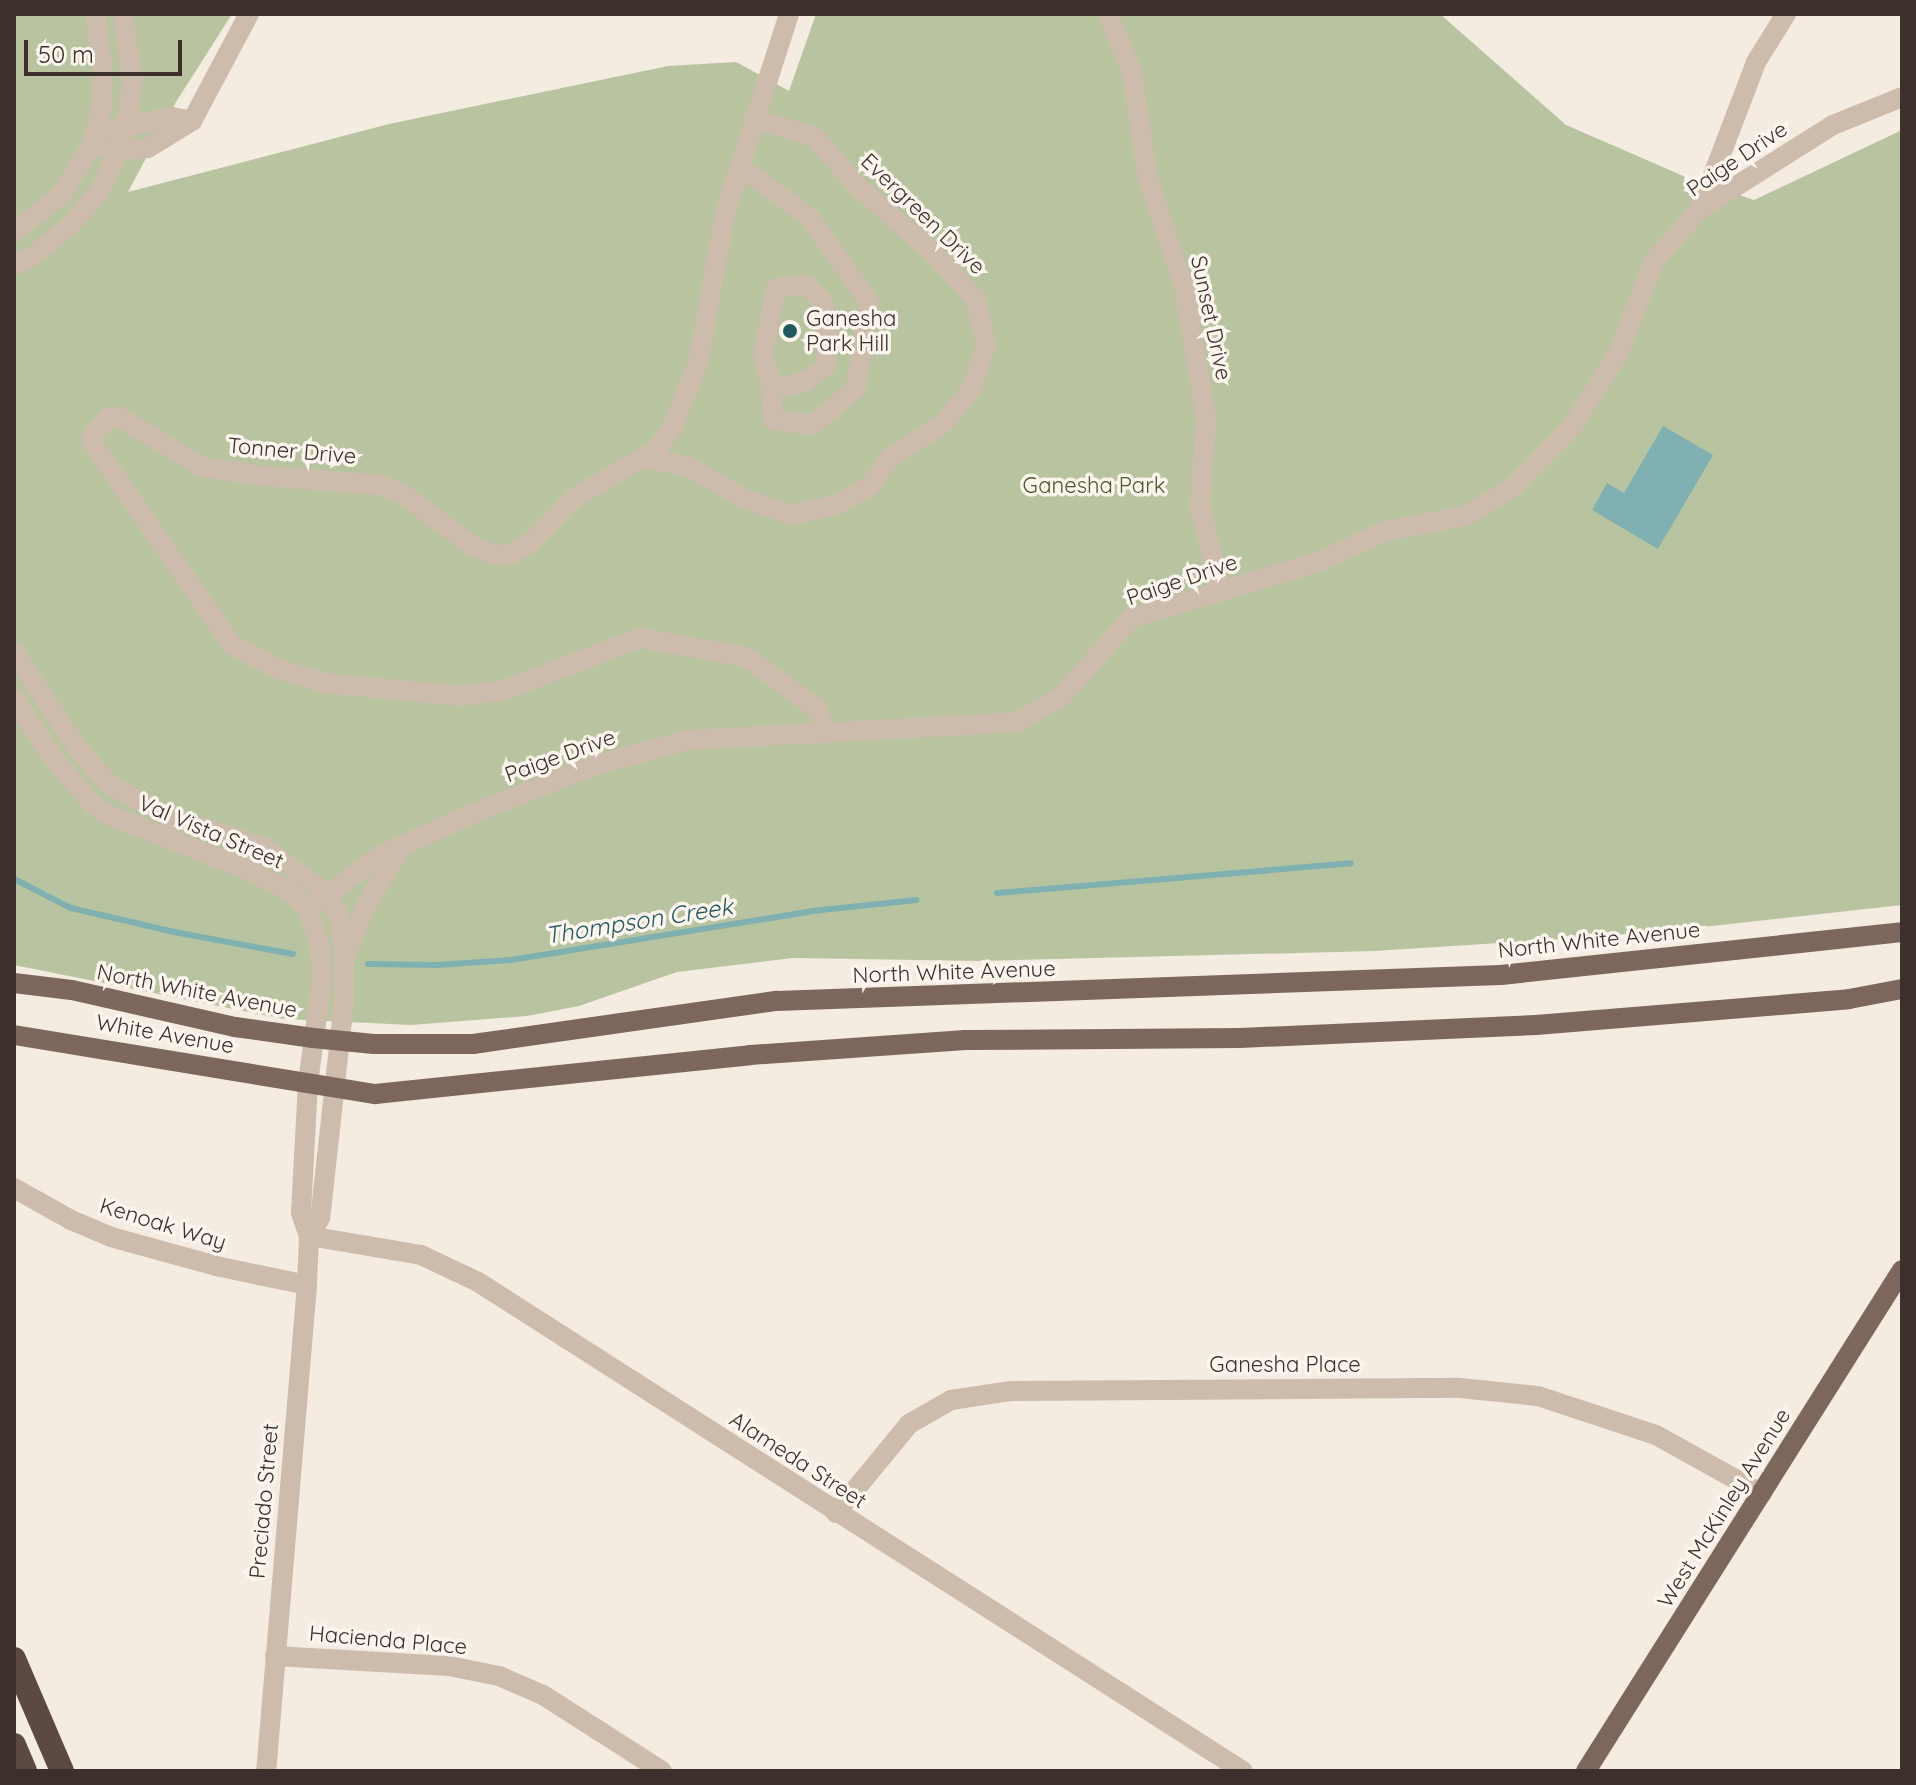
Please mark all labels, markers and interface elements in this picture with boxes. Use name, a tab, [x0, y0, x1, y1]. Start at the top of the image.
scale bar	[28, 24, 186, 74]
text: 50 m	[38, 39, 94, 69]
street label: Paige Drive	[1682, 116, 1792, 202]
street label: Evergreen Drive	[855, 148, 991, 280]
street label: Sunset Drive	[1185, 253, 1237, 383]
place label: Ganesha Park Hill	[806, 305, 896, 356]
marker: Ganesha Park Hill	[781, 322, 799, 340]
street label: Tonner Drive	[226, 432, 358, 470]
park label: Ganesha Park	[1023, 473, 1165, 499]
street label: Paige Drive	[1123, 549, 1241, 611]
street label: Paige Drive	[501, 724, 619, 788]
street label: Val Vista Street	[134, 790, 288, 874]
water label: Thompson Creek	[543, 892, 735, 950]
street label: North White Avenue	[1497, 916, 1701, 964]
street label: North White Avenue	[852, 955, 1056, 989]
street label: North White Avenue	[95, 959, 299, 1023]
street label: White Avenue	[94, 1009, 236, 1059]
street label: Kenoak Way	[97, 1192, 229, 1256]
street label: Ganesha Place	[1209, 1352, 1361, 1378]
street label: West McKinley Avenue	[1652, 1404, 1796, 1612]
street label: Alameda Street	[725, 1406, 871, 1514]
street label: Preciado Street	[244, 1422, 284, 1580]
street label: Hacienda Place	[308, 1620, 468, 1660]

